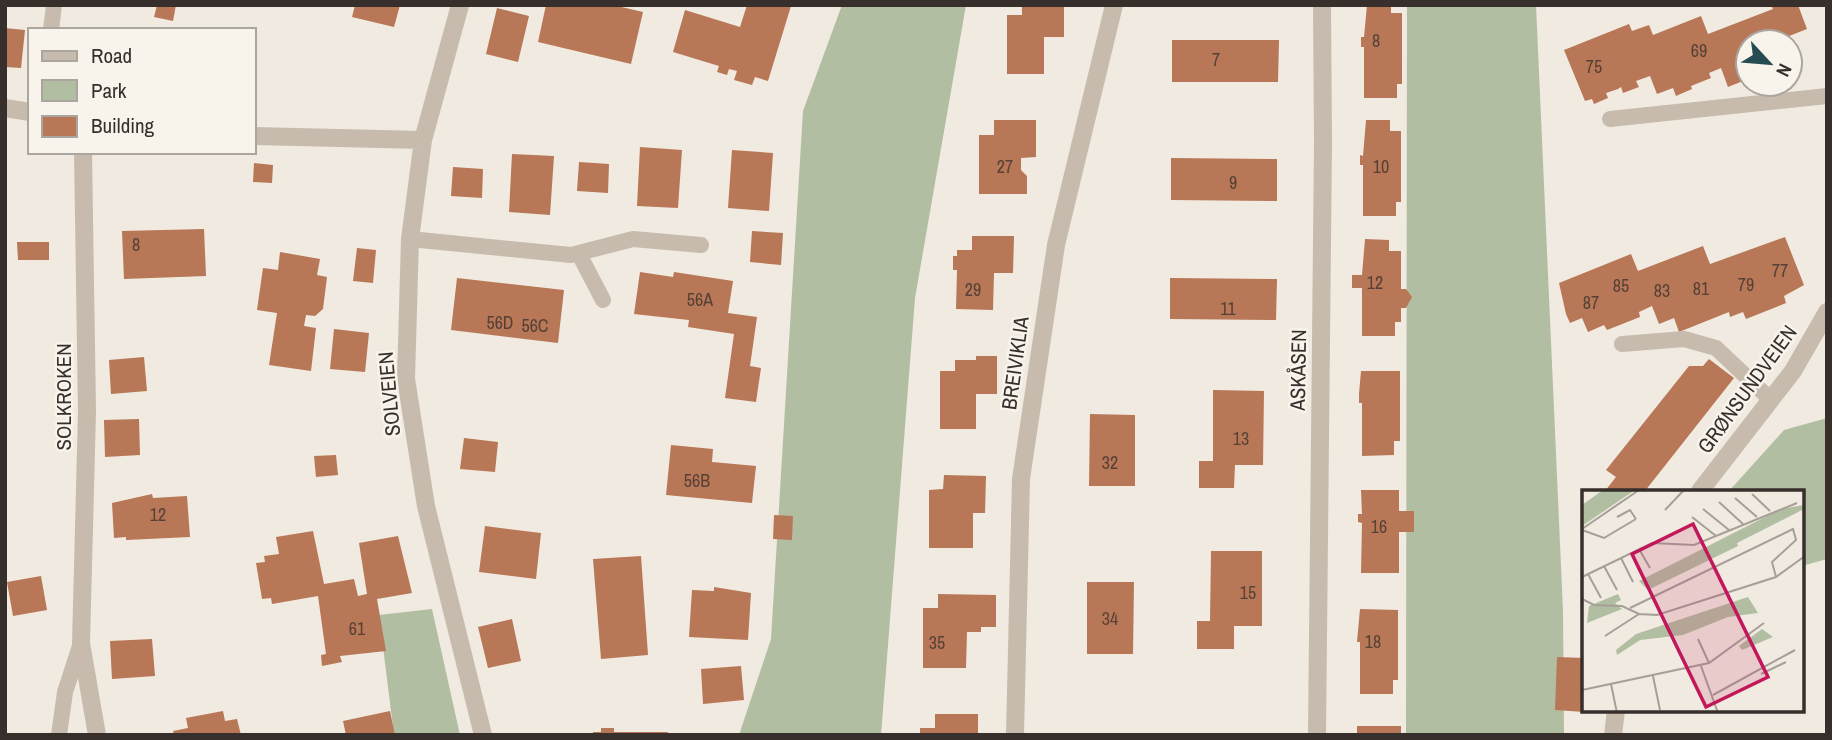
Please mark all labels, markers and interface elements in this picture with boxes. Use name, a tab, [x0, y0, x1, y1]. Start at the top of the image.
legend	[28, 28, 256, 154]
house number: 8	[1372, 28, 1380, 53]
north arrow	[1734, 28, 1804, 98]
house number: 69	[1691, 38, 1707, 63]
text: Road	[91, 41, 132, 70]
house number: 7	[1212, 47, 1220, 72]
house number: 75	[1586, 54, 1602, 79]
text: N	[1770, 60, 1798, 81]
text: Park	[91, 76, 127, 105]
text: Building	[91, 111, 155, 140]
house number: 27	[997, 154, 1013, 179]
house number: 10	[1373, 154, 1389, 179]
house number: 9	[1229, 170, 1237, 195]
house number: 8	[132, 232, 140, 257]
house number: 77	[1772, 258, 1788, 283]
house number: 12	[1367, 270, 1383, 295]
house number: 79	[1738, 272, 1754, 297]
house number: 85	[1613, 273, 1629, 298]
house number: 81	[1693, 276, 1710, 301]
house number: 29	[965, 277, 981, 302]
house number: 83	[1654, 278, 1670, 303]
house number: 56A	[687, 287, 713, 312]
house number: 87	[1583, 290, 1599, 315]
house number: 11	[1220, 296, 1236, 321]
house number: 56D	[486, 310, 514, 335]
house number: 56C	[521, 313, 549, 338]
street label: BREIVIKLIA	[994, 314, 1036, 411]
street label: GRØNSUNDVEIEN	[1691, 319, 1803, 459]
street label: ASKÅSEN	[1283, 329, 1313, 412]
street label: SOLKROKEN	[49, 343, 78, 451]
street label: SOLVEIEN	[371, 350, 407, 438]
house number: 13	[1233, 426, 1249, 451]
house number: 32	[1102, 450, 1118, 475]
house number: 56B	[684, 468, 710, 493]
inset map	[1582, 490, 1804, 712]
house number: 12	[150, 502, 166, 527]
house number: 16	[1371, 514, 1387, 539]
house number: 15	[1240, 580, 1256, 605]
house number: 34	[1102, 606, 1118, 631]
house number: 61	[349, 616, 366, 641]
house number: 18	[1365, 629, 1381, 654]
house number: 35	[929, 630, 945, 655]

